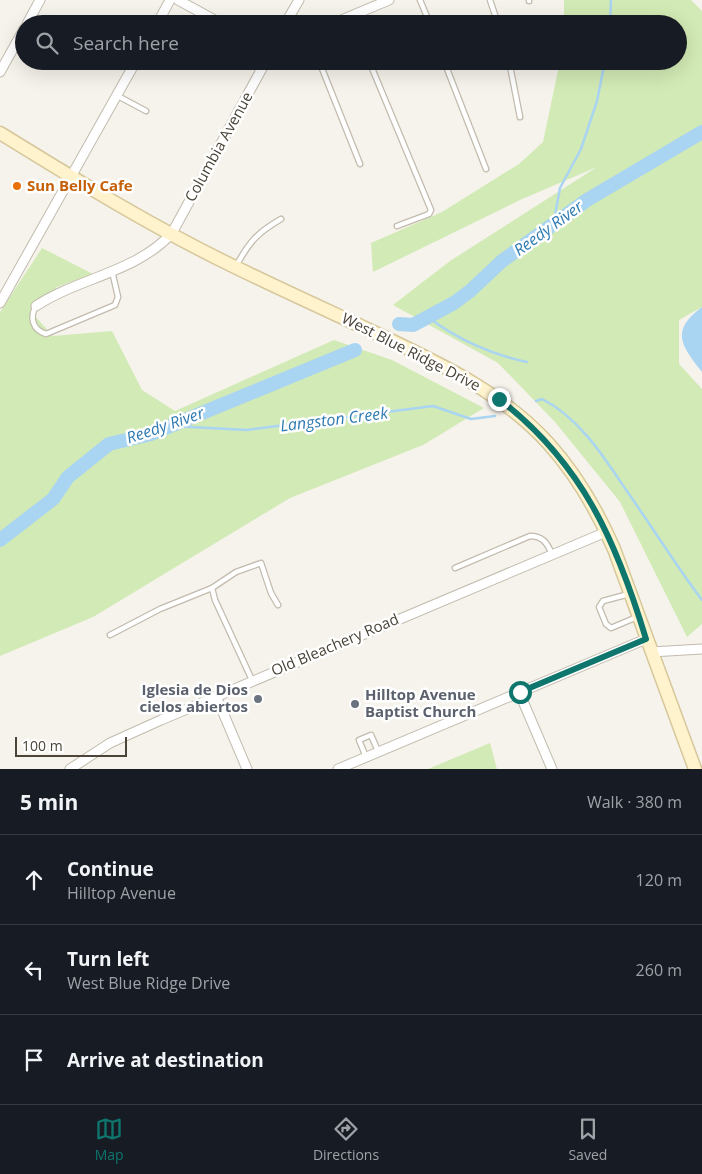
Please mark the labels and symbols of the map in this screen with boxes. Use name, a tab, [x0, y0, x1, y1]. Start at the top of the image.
street label: Columbia Avenue	[180, 88, 257, 205]
place label: Sun Belly Cafe	[27, 175, 133, 195]
marker: Sun Belly Cafe	[11, 180, 23, 192]
water label: Reedy River	[509, 195, 588, 261]
street label: West Blue Ridge Drive	[339, 307, 484, 395]
route end	[488, 388, 511, 411]
water label: Reedy River	[123, 401, 207, 449]
water label: Langston Creek	[279, 401, 390, 437]
street label: Old Bleachery Road	[268, 608, 402, 680]
place label: Iglesia de Dios cielos abiertos	[140, 679, 248, 716]
route start	[509, 681, 532, 704]
place label: Hilltop Avenue Baptist Church	[365, 684, 476, 721]
marker: Iglesia de Dios cielos abiertos	[252, 693, 264, 705]
marker: Hilltop Avenue Baptist Church	[349, 698, 361, 710]
scale bar	[15, 734, 128, 757]

